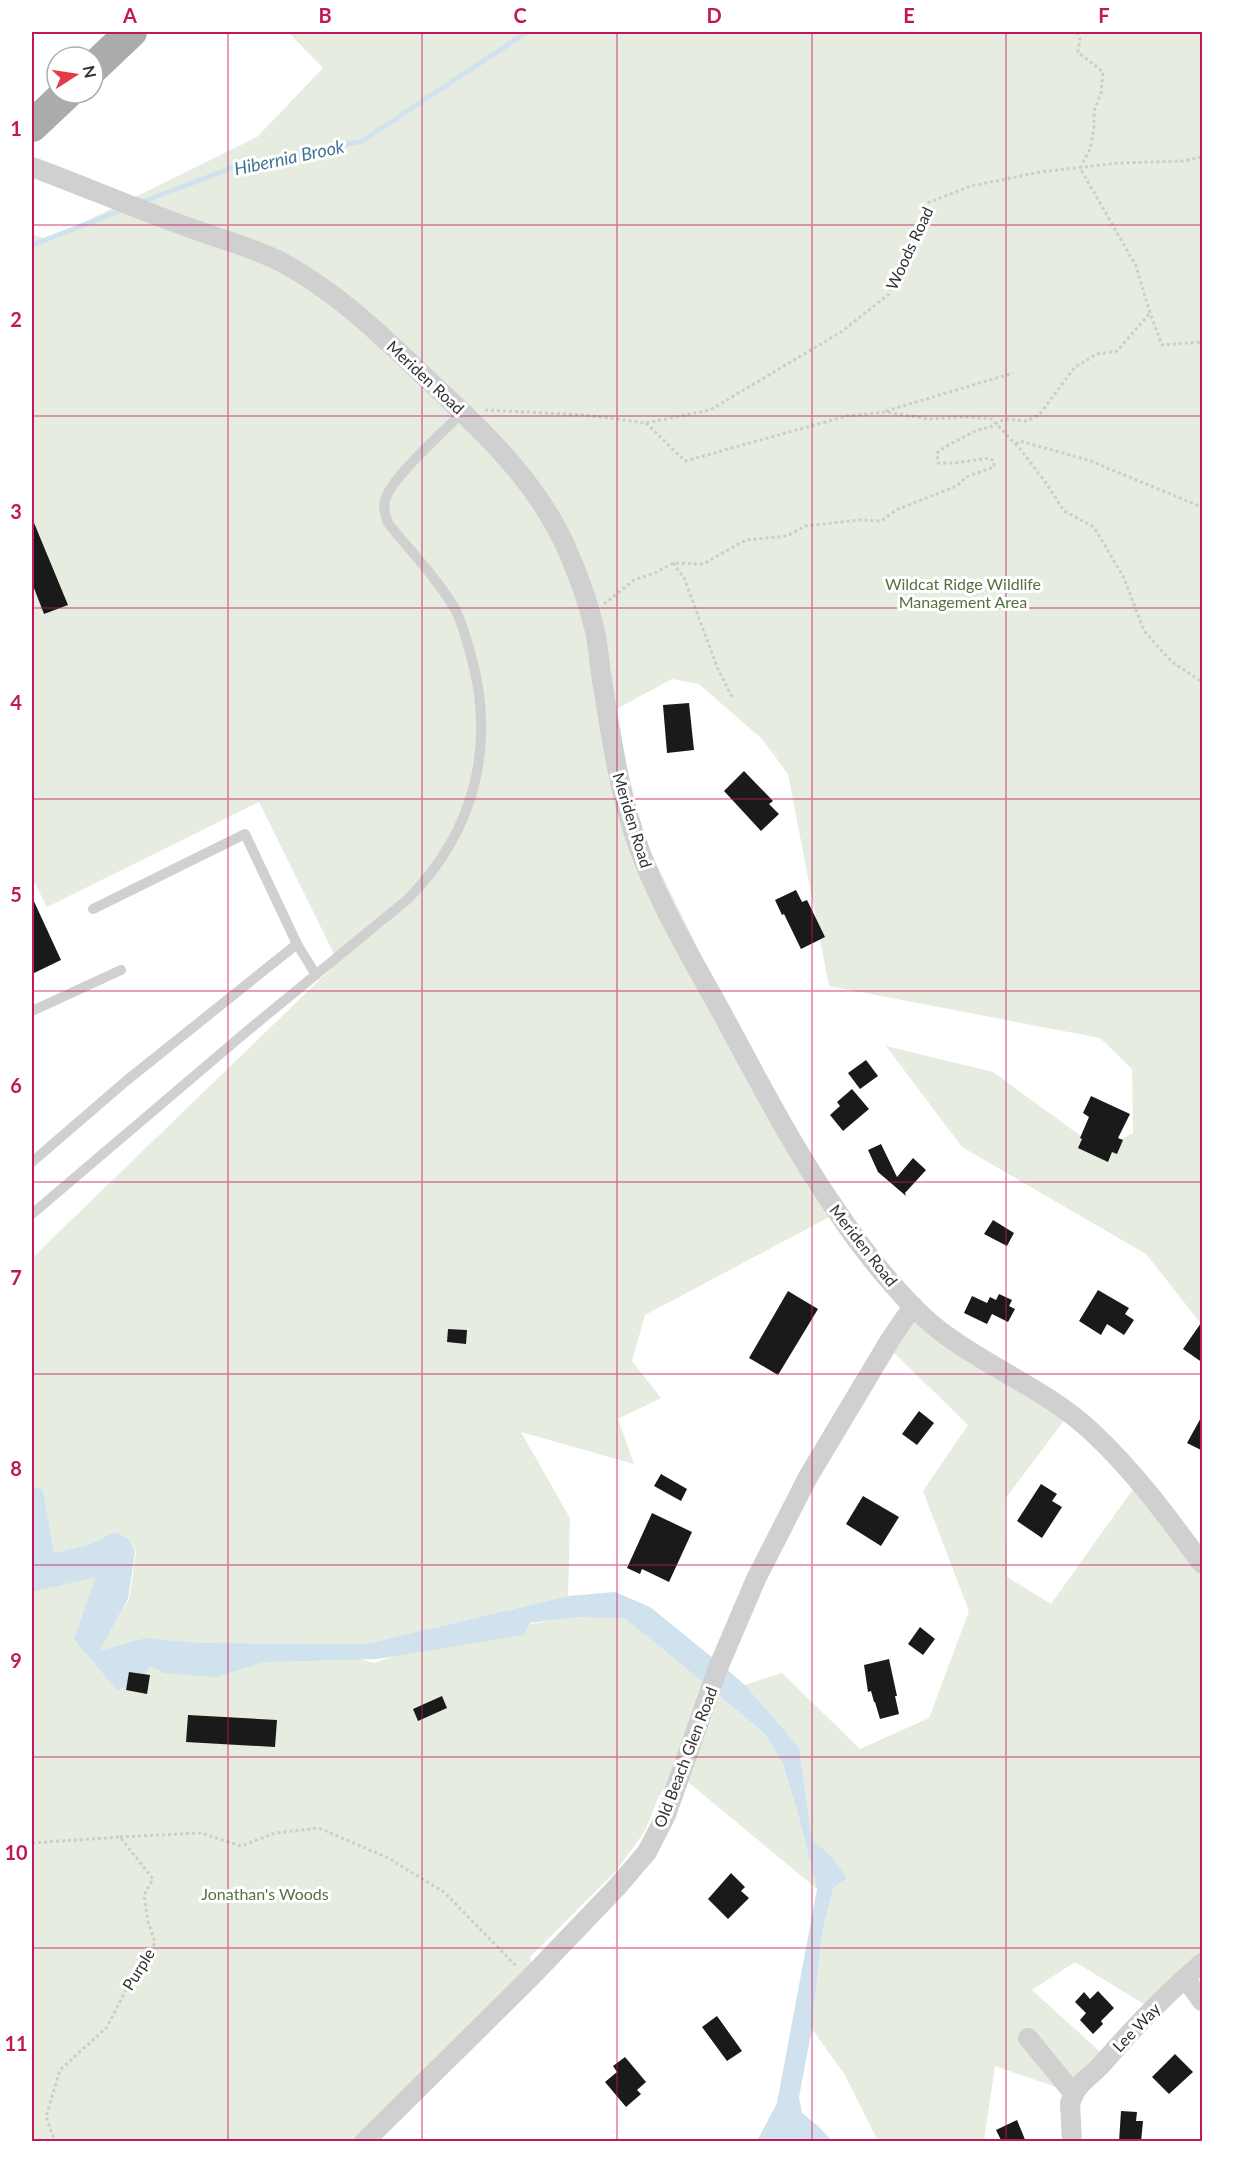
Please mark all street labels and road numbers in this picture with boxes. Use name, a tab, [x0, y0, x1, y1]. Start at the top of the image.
street label: Woods Road	[882, 204, 936, 292]
street label: Meriden Road	[383, 336, 469, 418]
street label: Meriden Road	[609, 770, 657, 870]
street label: Meriden Road	[826, 1200, 902, 1290]
street label: Old Beach Glen Road	[649, 1684, 721, 1830]
street label: Purple	[118, 1945, 158, 1993]
street label: Lee Way	[1108, 1998, 1164, 2055]

